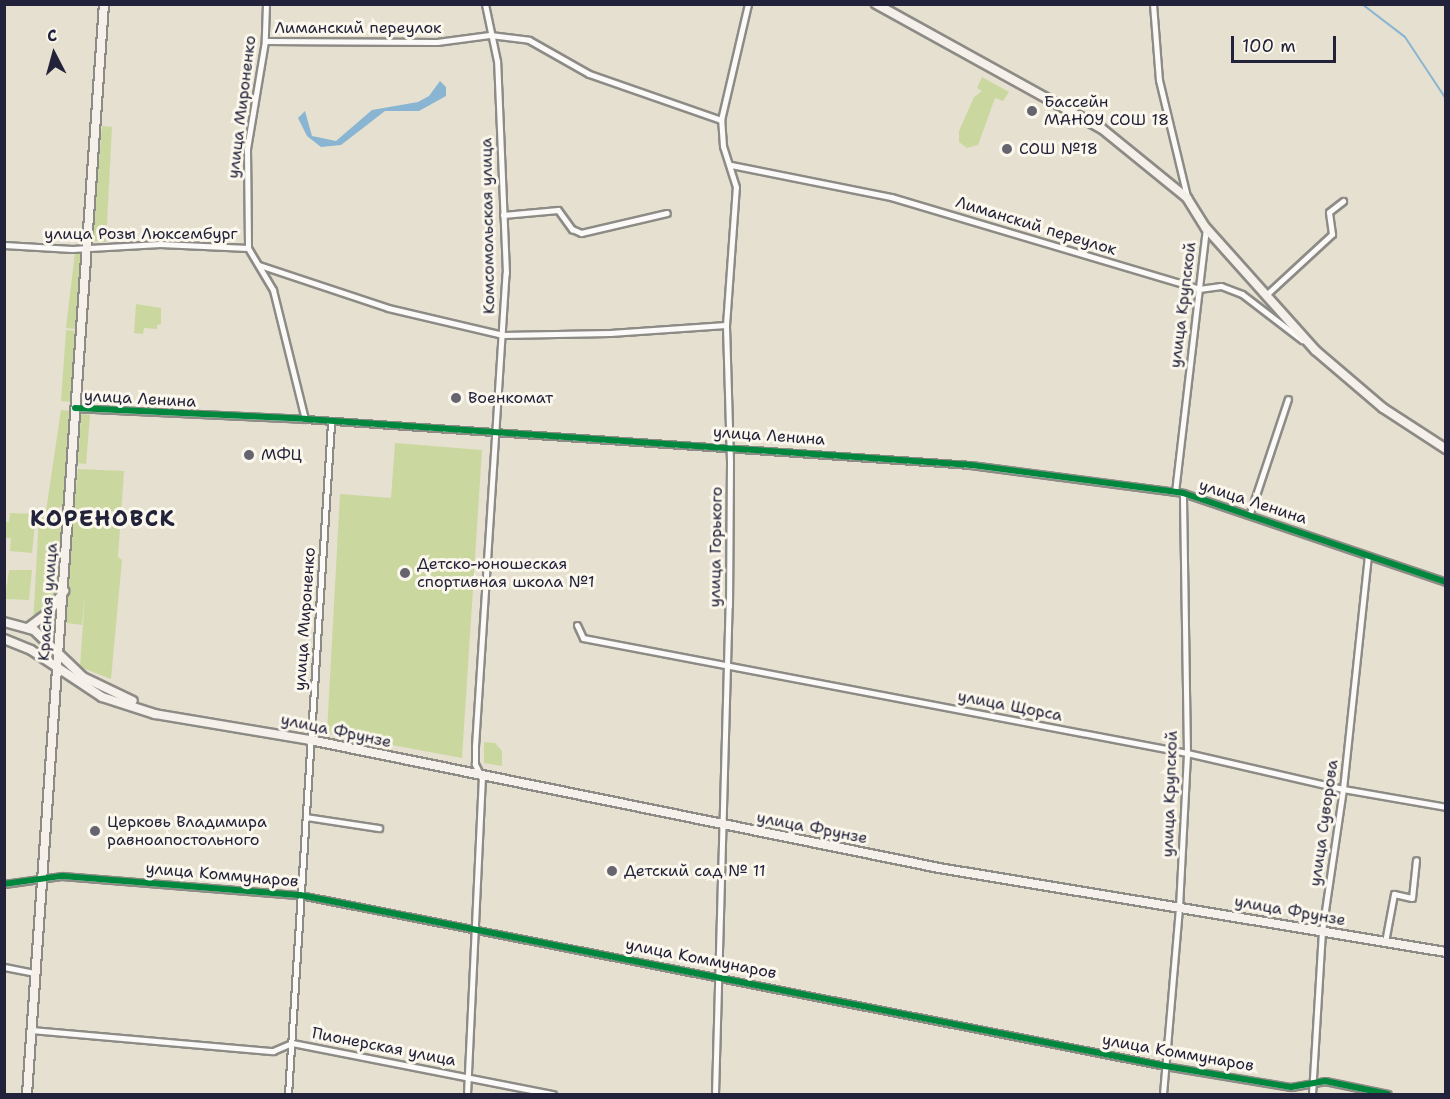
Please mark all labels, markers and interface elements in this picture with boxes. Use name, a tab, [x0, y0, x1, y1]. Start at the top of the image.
street label: Лиманский переулок	[274, 18, 442, 38]
north arrow	[24, 24, 84, 84]
scale bar	[1234, 24, 1339, 62]
text: С	[46, 25, 58, 47]
street label: улица Мироненко	[224, 34, 260, 180]
text: 100 m	[1242, 34, 1296, 58]
place label: Бассейн МАНОУ СОШ 18	[1044, 92, 1169, 130]
marker: Бассейн МАНОУ СОШ 18	[1025, 104, 1039, 118]
street label: Комсомольская улица	[477, 138, 499, 314]
place label: СОШ №18	[1019, 139, 1098, 159]
marker: СОШ №18	[1000, 142, 1014, 156]
street label: Лиманский переулок	[953, 192, 1119, 260]
street label: улица Розы Люксембург	[44, 224, 238, 244]
street label: улица Крупской	[1166, 241, 1200, 369]
street label: улица Ленина	[83, 386, 197, 412]
place label: Военкомат	[468, 388, 553, 408]
marker: Военкомат	[449, 391, 463, 405]
street label: улица Ленина	[712, 423, 826, 449]
place label: МФЦ	[261, 445, 302, 465]
marker: МФЦ	[242, 448, 256, 462]
street label: улица Ленина	[1197, 476, 1309, 528]
street label: улица Горького	[705, 486, 727, 608]
district label: КОРЕНОВСК	[30, 506, 176, 532]
street label: Красная улица	[34, 542, 62, 662]
street label: улица Мироненко	[290, 547, 320, 691]
place label: Детско-юношеская спортивная школа №1	[417, 554, 595, 592]
marker: Детско-юношеская спортивная школа №1	[398, 566, 412, 580]
street label: улица Щорса	[956, 686, 1064, 726]
street label: улица Фрунзе	[279, 710, 393, 752]
street label: улица Крупской	[1158, 730, 1182, 858]
street label: улица Суворова	[1306, 758, 1342, 888]
street label: улица Фрунзе	[755, 808, 869, 848]
place label: Церковь Владимира равноапостольного	[107, 812, 267, 850]
marker: Церковь Владимира равноапостольного	[88, 824, 102, 838]
street label: улица Коммунаров	[145, 859, 299, 891]
place label: Детский сад № 11	[624, 861, 766, 881]
marker: Детский сад № 11	[605, 864, 619, 878]
street label: улица Фрунзе	[1233, 892, 1347, 930]
street label: улица Коммунаров	[624, 935, 778, 983]
street label: Пионерская улица	[310, 1024, 458, 1070]
street label: улица Коммунаров	[1101, 1030, 1255, 1076]

